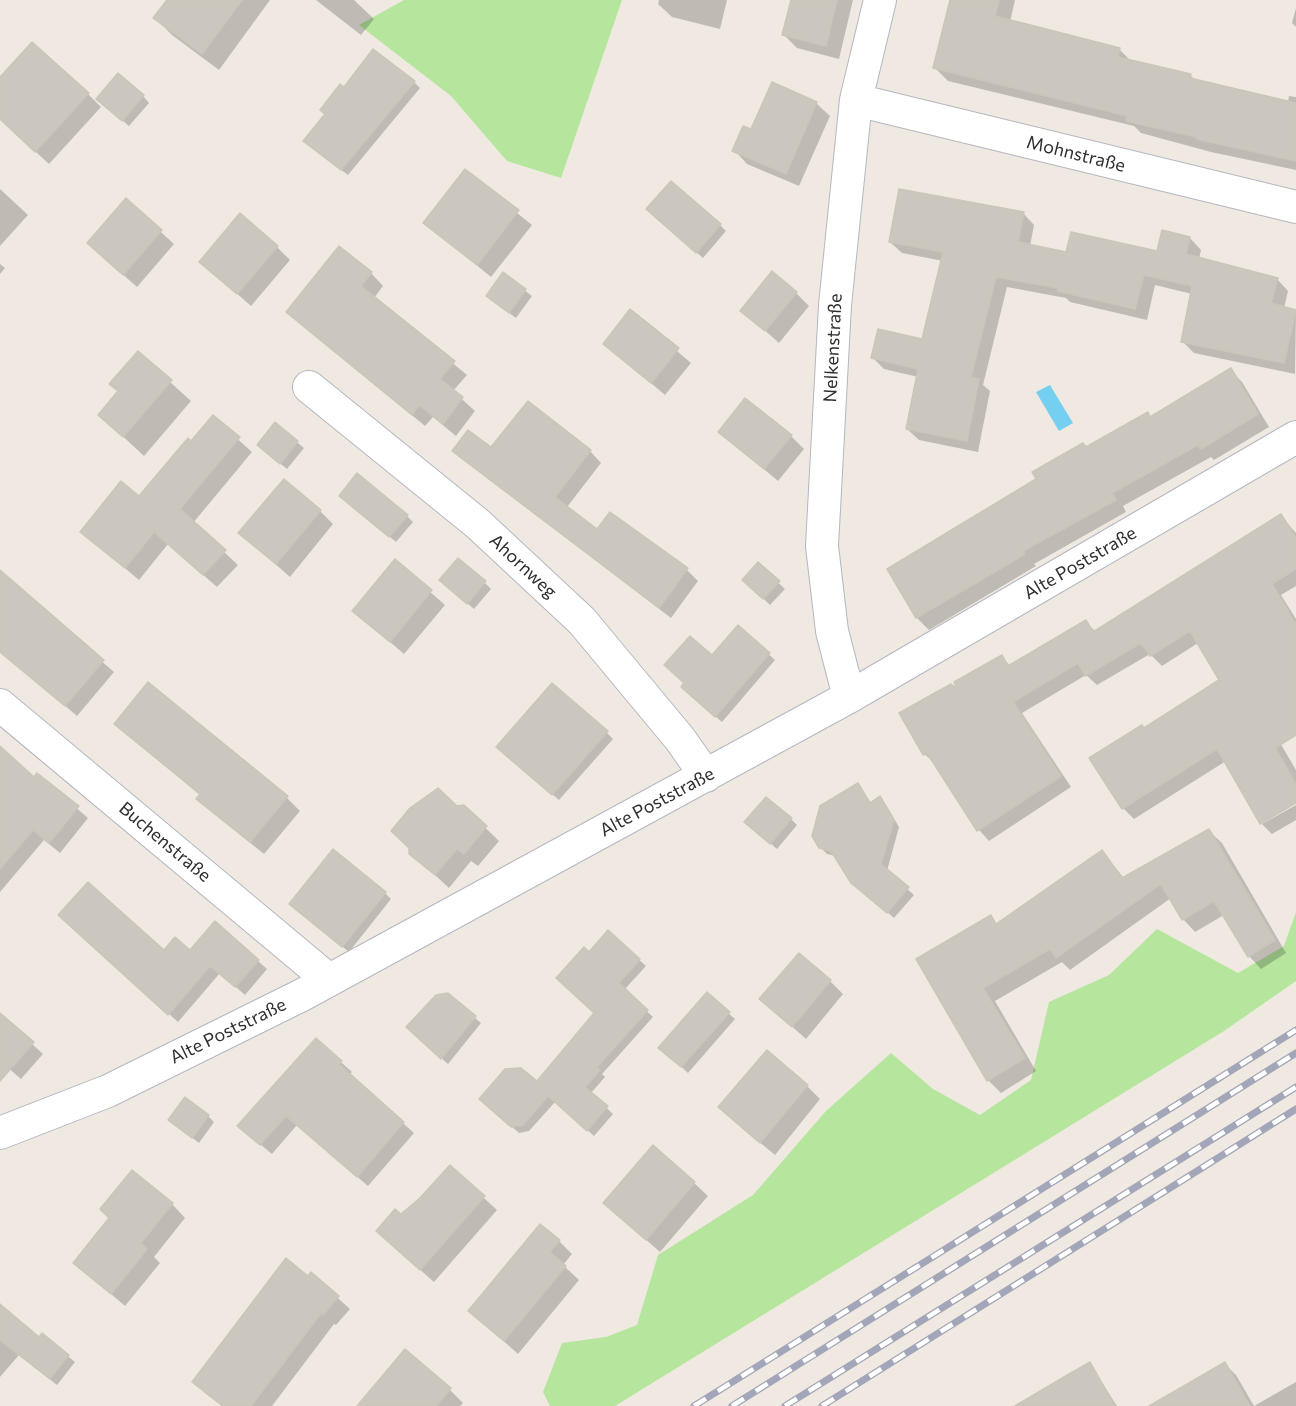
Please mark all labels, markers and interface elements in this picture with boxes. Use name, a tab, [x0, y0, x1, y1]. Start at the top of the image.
street label: Mohnstraße	[1024, 131, 1128, 177]
street label: Nelkenstraße	[819, 293, 847, 403]
street label: Alte Poststraße	[1020, 522, 1140, 604]
street label: Ahornweg	[485, 529, 561, 603]
street label: Alte Poststraße	[596, 763, 718, 841]
street label: Buchenstraße	[115, 797, 215, 887]
street label: Alte Poststraße	[166, 994, 290, 1068]

